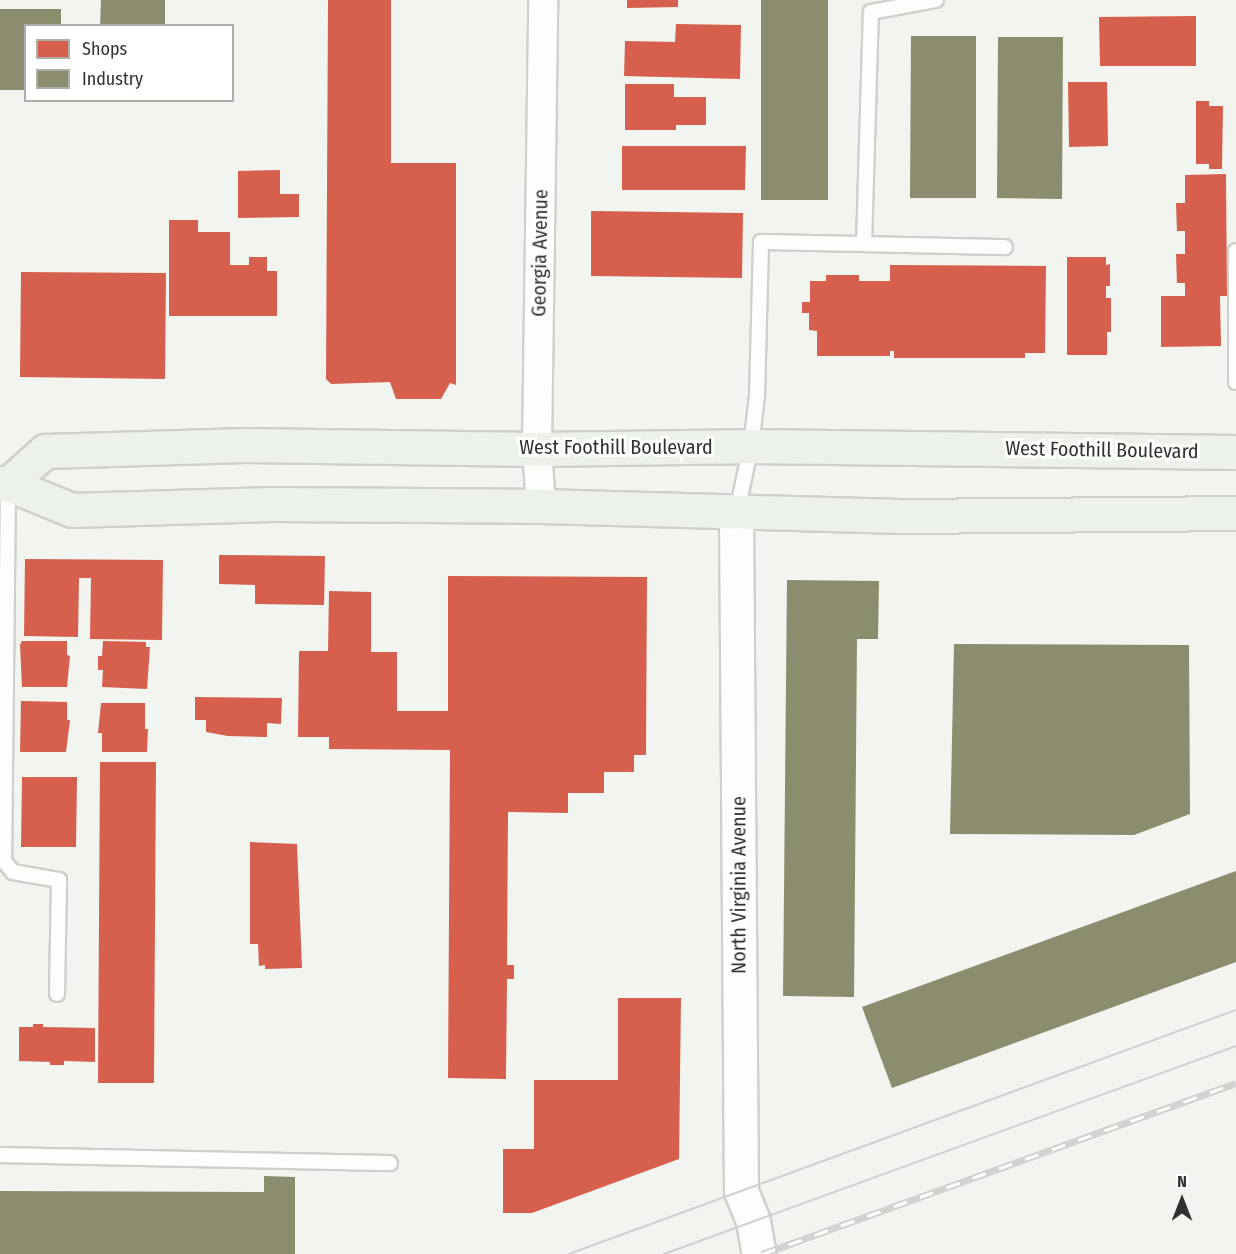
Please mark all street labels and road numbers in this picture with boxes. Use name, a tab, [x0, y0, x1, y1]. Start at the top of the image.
street label: Georgia Avenue	[527, 189, 553, 317]
street label: West Foothill Boulevard	[519, 435, 713, 459]
street label: West Foothill Boulevard	[1005, 436, 1199, 464]
street label: North Virginia Avenue	[727, 796, 751, 974]

